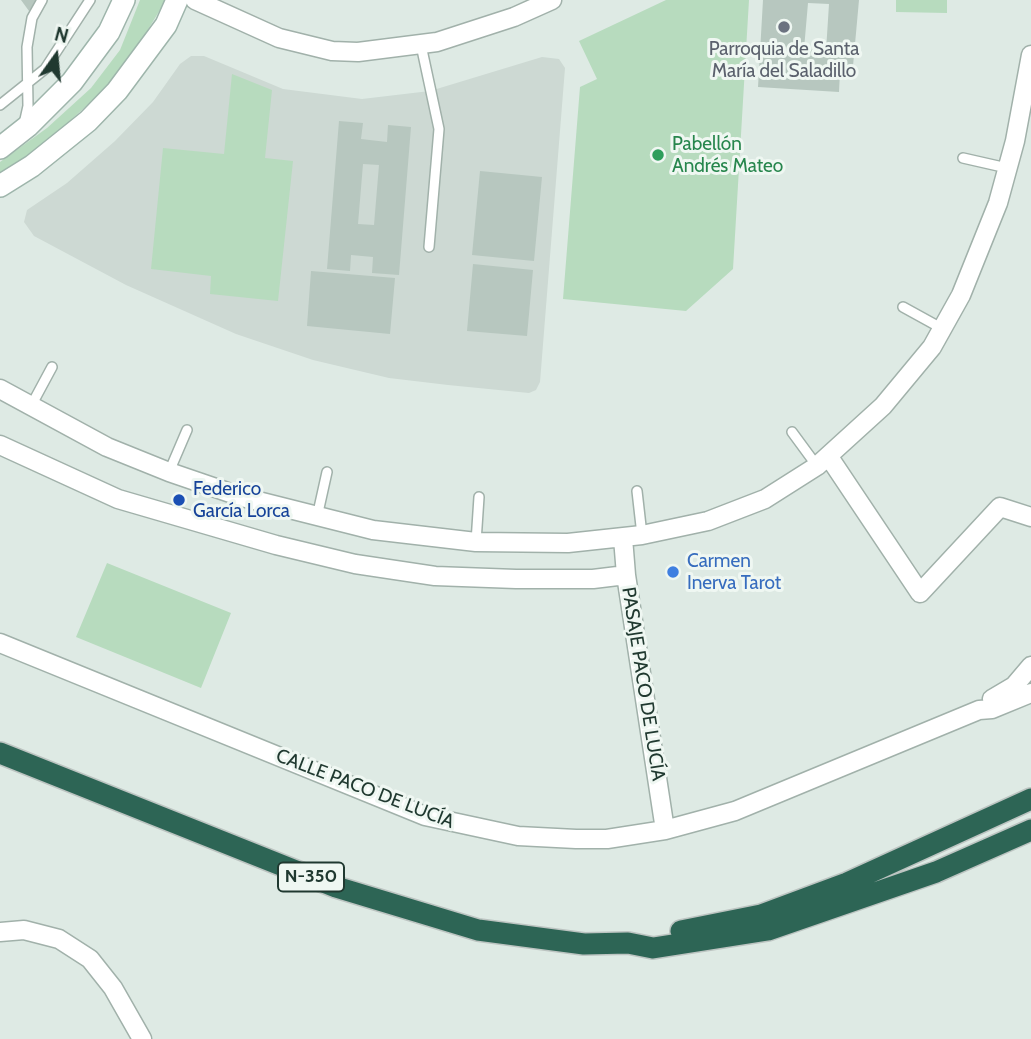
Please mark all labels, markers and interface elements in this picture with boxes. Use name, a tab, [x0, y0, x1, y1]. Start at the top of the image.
marker: Parroquia de Santa María del Saladillo	[776, 19, 792, 35]
north arrow	[21, 21, 91, 91]
text: N	[52, 22, 71, 48]
place label: Parroquia de Santa María del Saladillo	[709, 38, 859, 82]
place label: Pabellón Andrés Mateo	[672, 133, 783, 177]
marker: Pabellón Andrés Mateo	[650, 147, 666, 163]
place label: Federico García Lorca	[193, 478, 290, 522]
marker: Federico García Lorca	[171, 492, 187, 508]
place label: Carmen Inerva Tarot	[687, 550, 781, 594]
marker: Carmen Inerva Tarot	[665, 564, 681, 580]
street label: PASAJE PACO DE LUCÍA	[616, 585, 670, 783]
street label: CALLE PACO DE LUCÍA	[273, 744, 457, 834]
road number: N-350	[278, 862, 344, 892]

